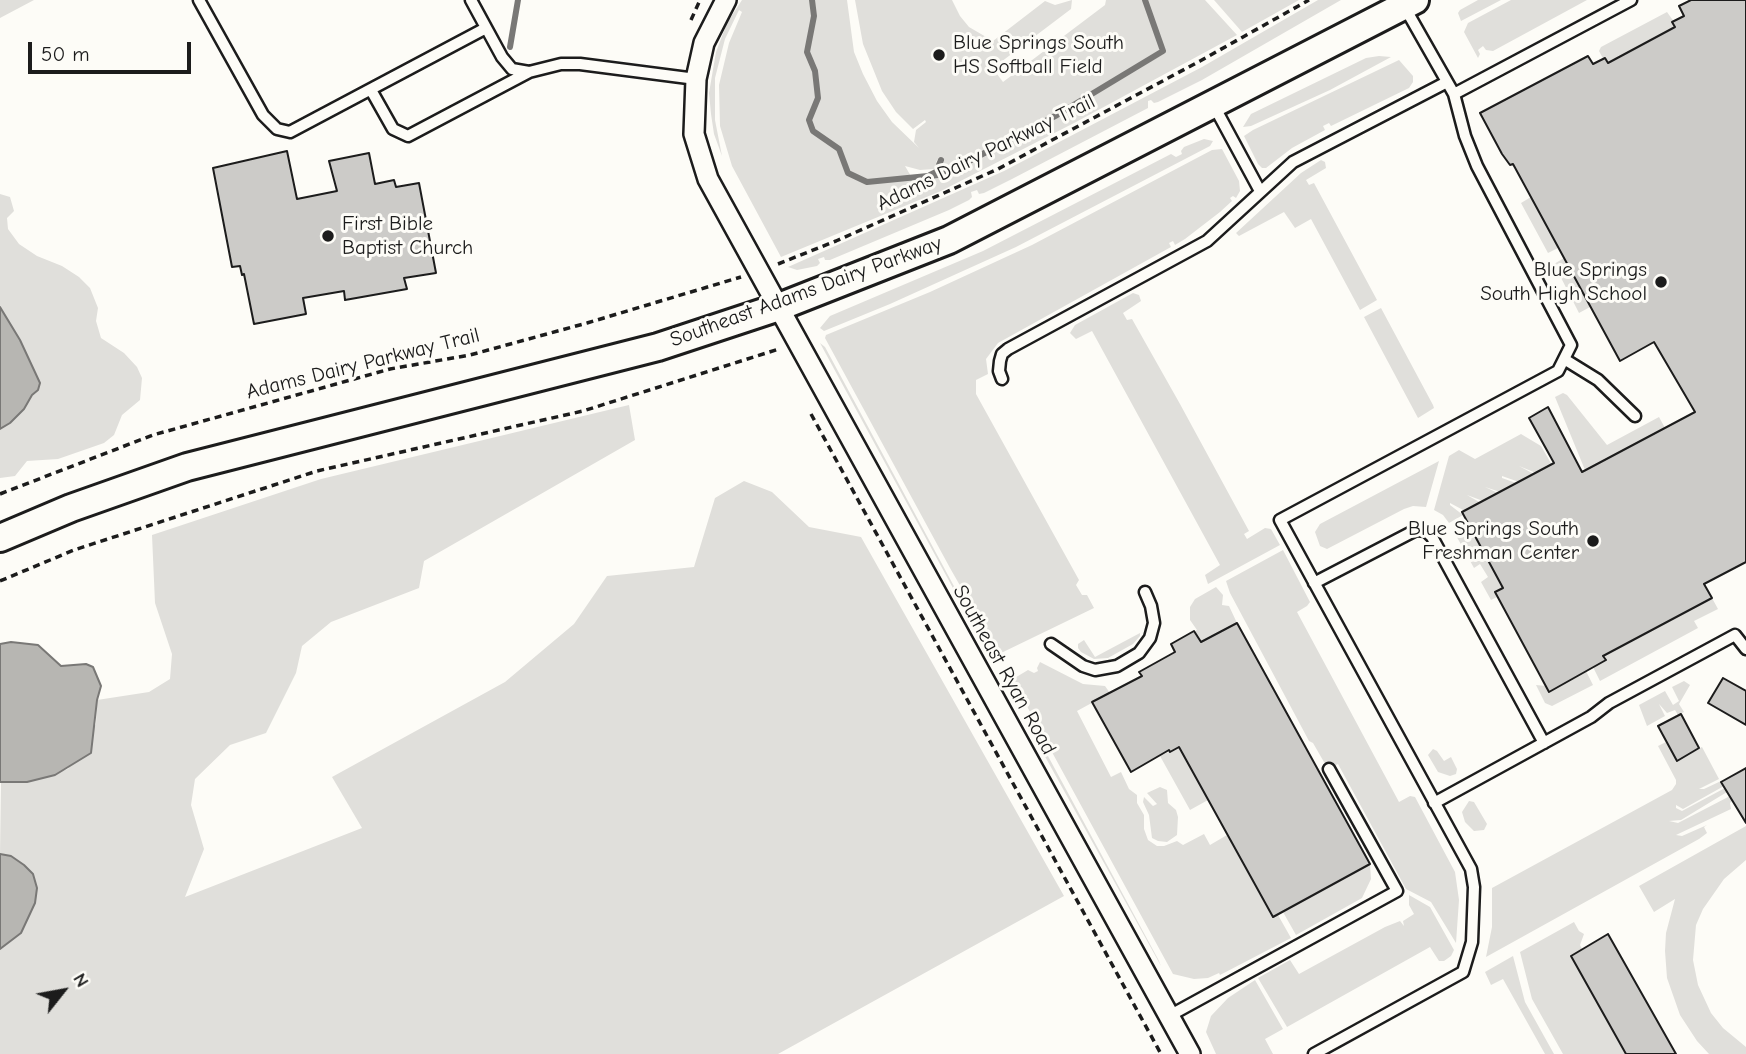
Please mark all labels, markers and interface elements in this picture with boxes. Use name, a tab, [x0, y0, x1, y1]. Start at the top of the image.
scale bar	[32, 28, 194, 72]
place label: Blue Springs South HS Softball Field	[953, 30, 1124, 80]
text: 50 m	[41, 42, 90, 66]
marker: Blue Springs South HS Softball Field	[931, 47, 947, 63]
street label: Adams Dairy Parkway Trail	[873, 89, 1099, 217]
place label: First Bible Baptist Church	[342, 211, 473, 261]
marker: First Bible Baptist Church	[320, 228, 336, 244]
street label: Southeast Adams Dairy Parkway	[667, 231, 945, 353]
place label: Blue Springs South High School	[1480, 257, 1647, 307]
marker: Blue Springs South High School	[1653, 274, 1669, 290]
street label: Adams Dairy Parkway Trail	[244, 323, 482, 405]
place label: Blue Springs South Freshman Center	[1408, 516, 1579, 566]
marker: Blue Springs South Freshman Center	[1585, 533, 1601, 549]
street label: Southeast Ryan Road	[947, 581, 1061, 759]
north arrow	[28, 956, 98, 1026]
text: N	[68, 969, 94, 991]

